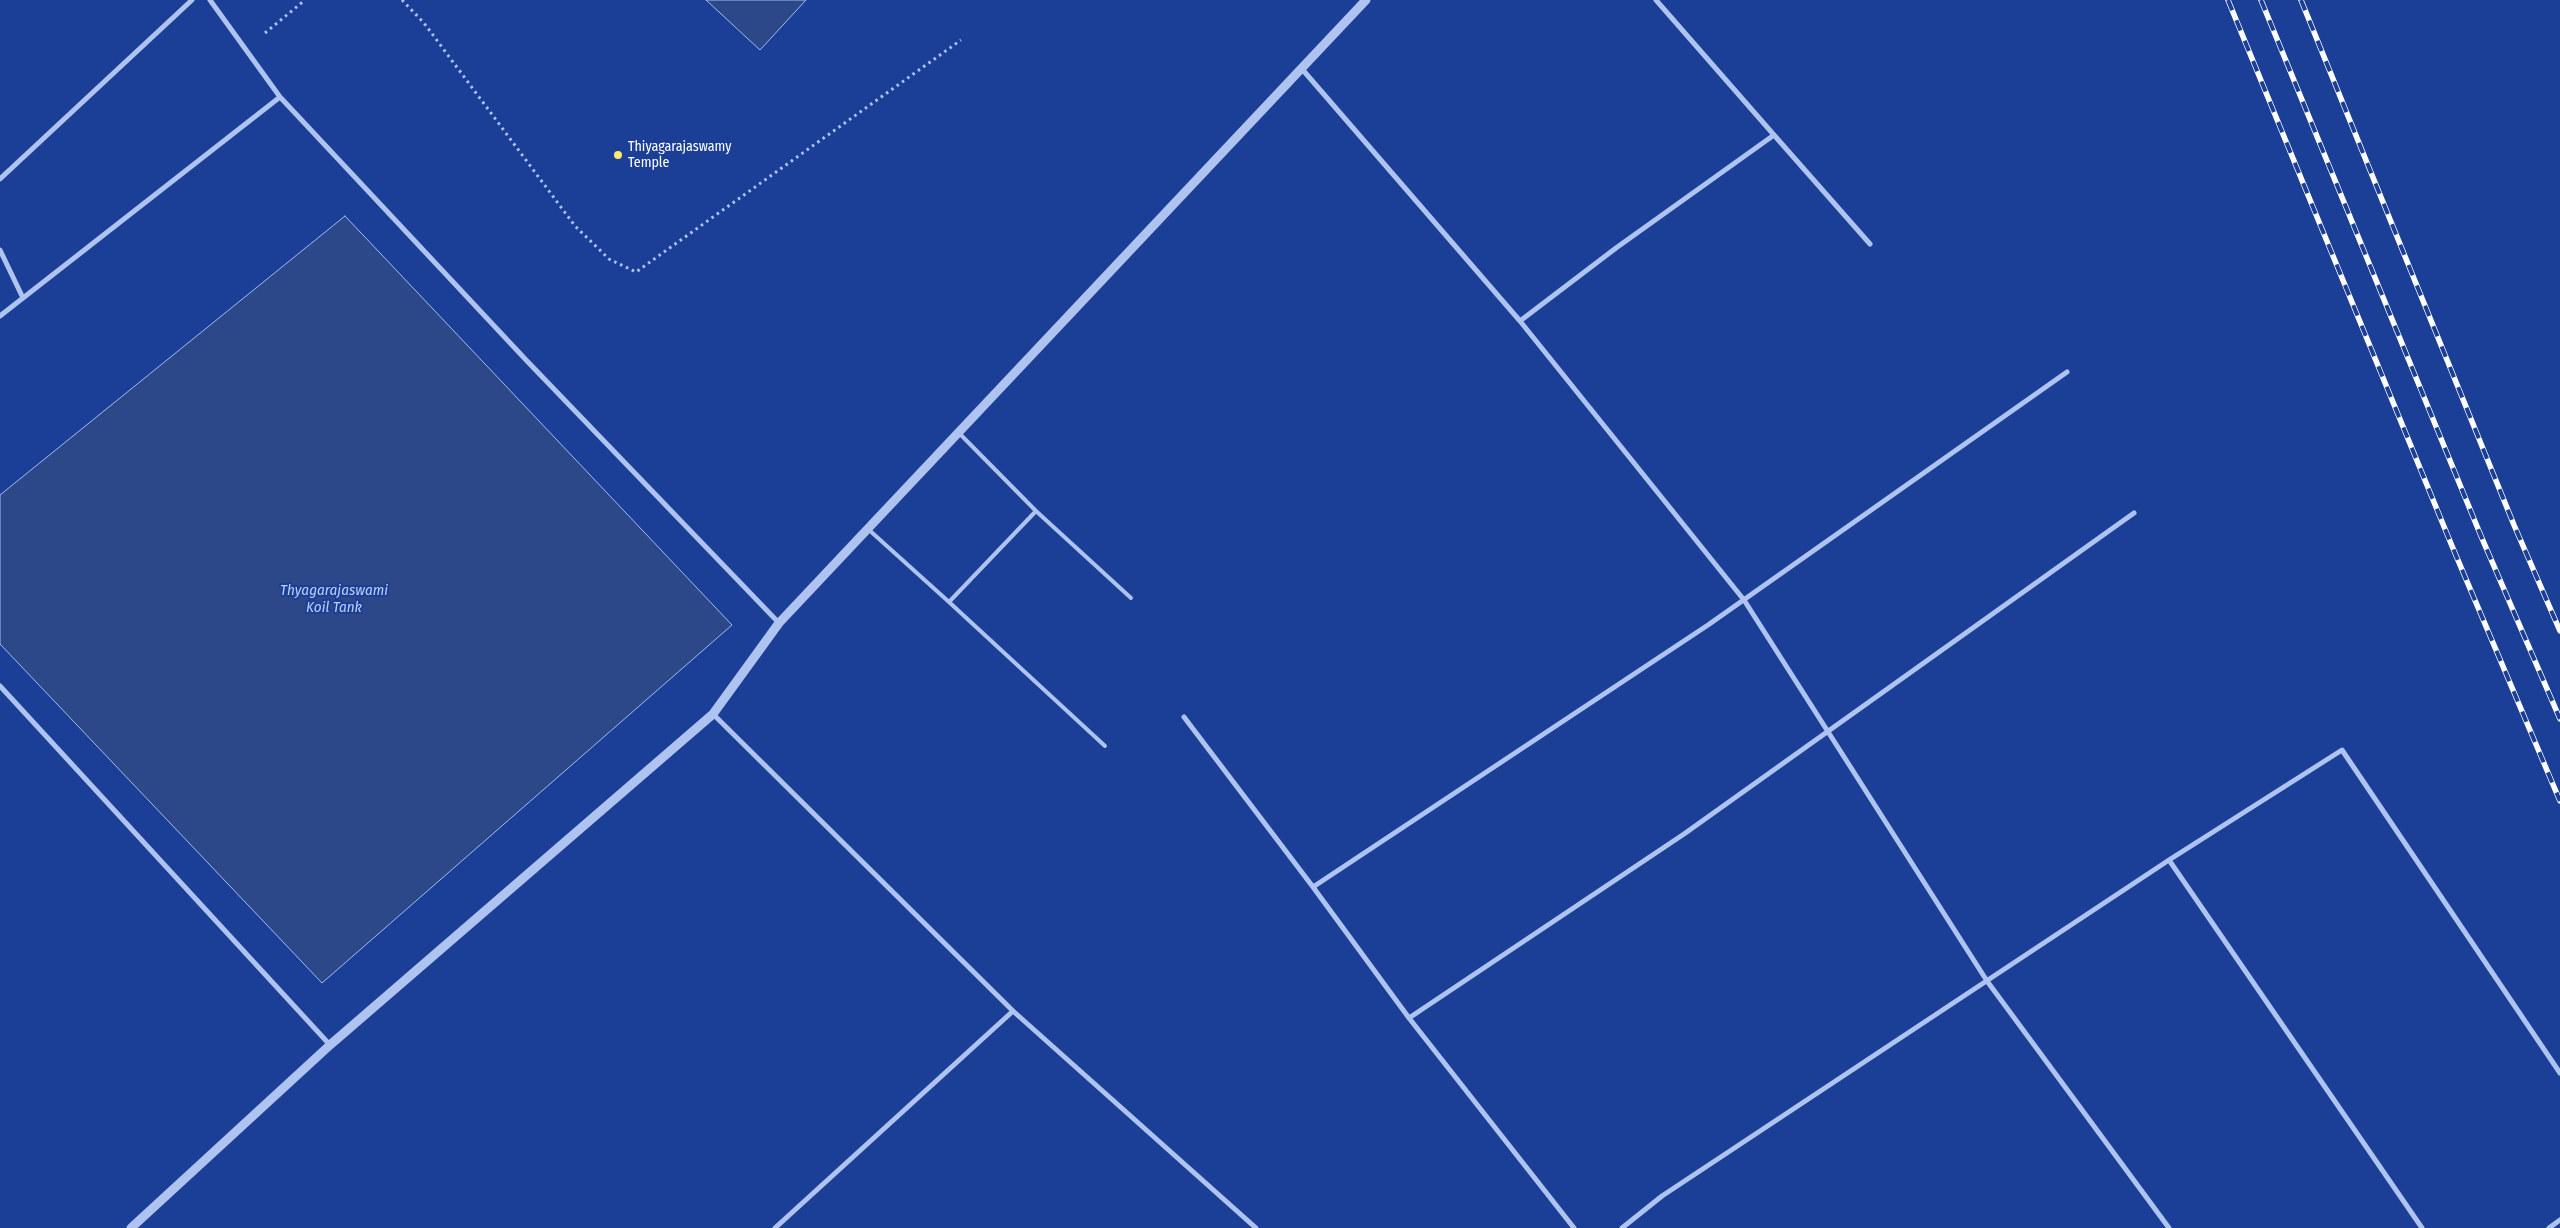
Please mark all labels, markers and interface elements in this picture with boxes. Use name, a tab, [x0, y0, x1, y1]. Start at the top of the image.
place label: Thiyagarajaswamy Temple	[628, 139, 731, 172]
marker: Thiyagarajaswamy Temple	[612, 149, 624, 161]
water label: Thyagarajaswami Koil Tank	[280, 582, 388, 617]

